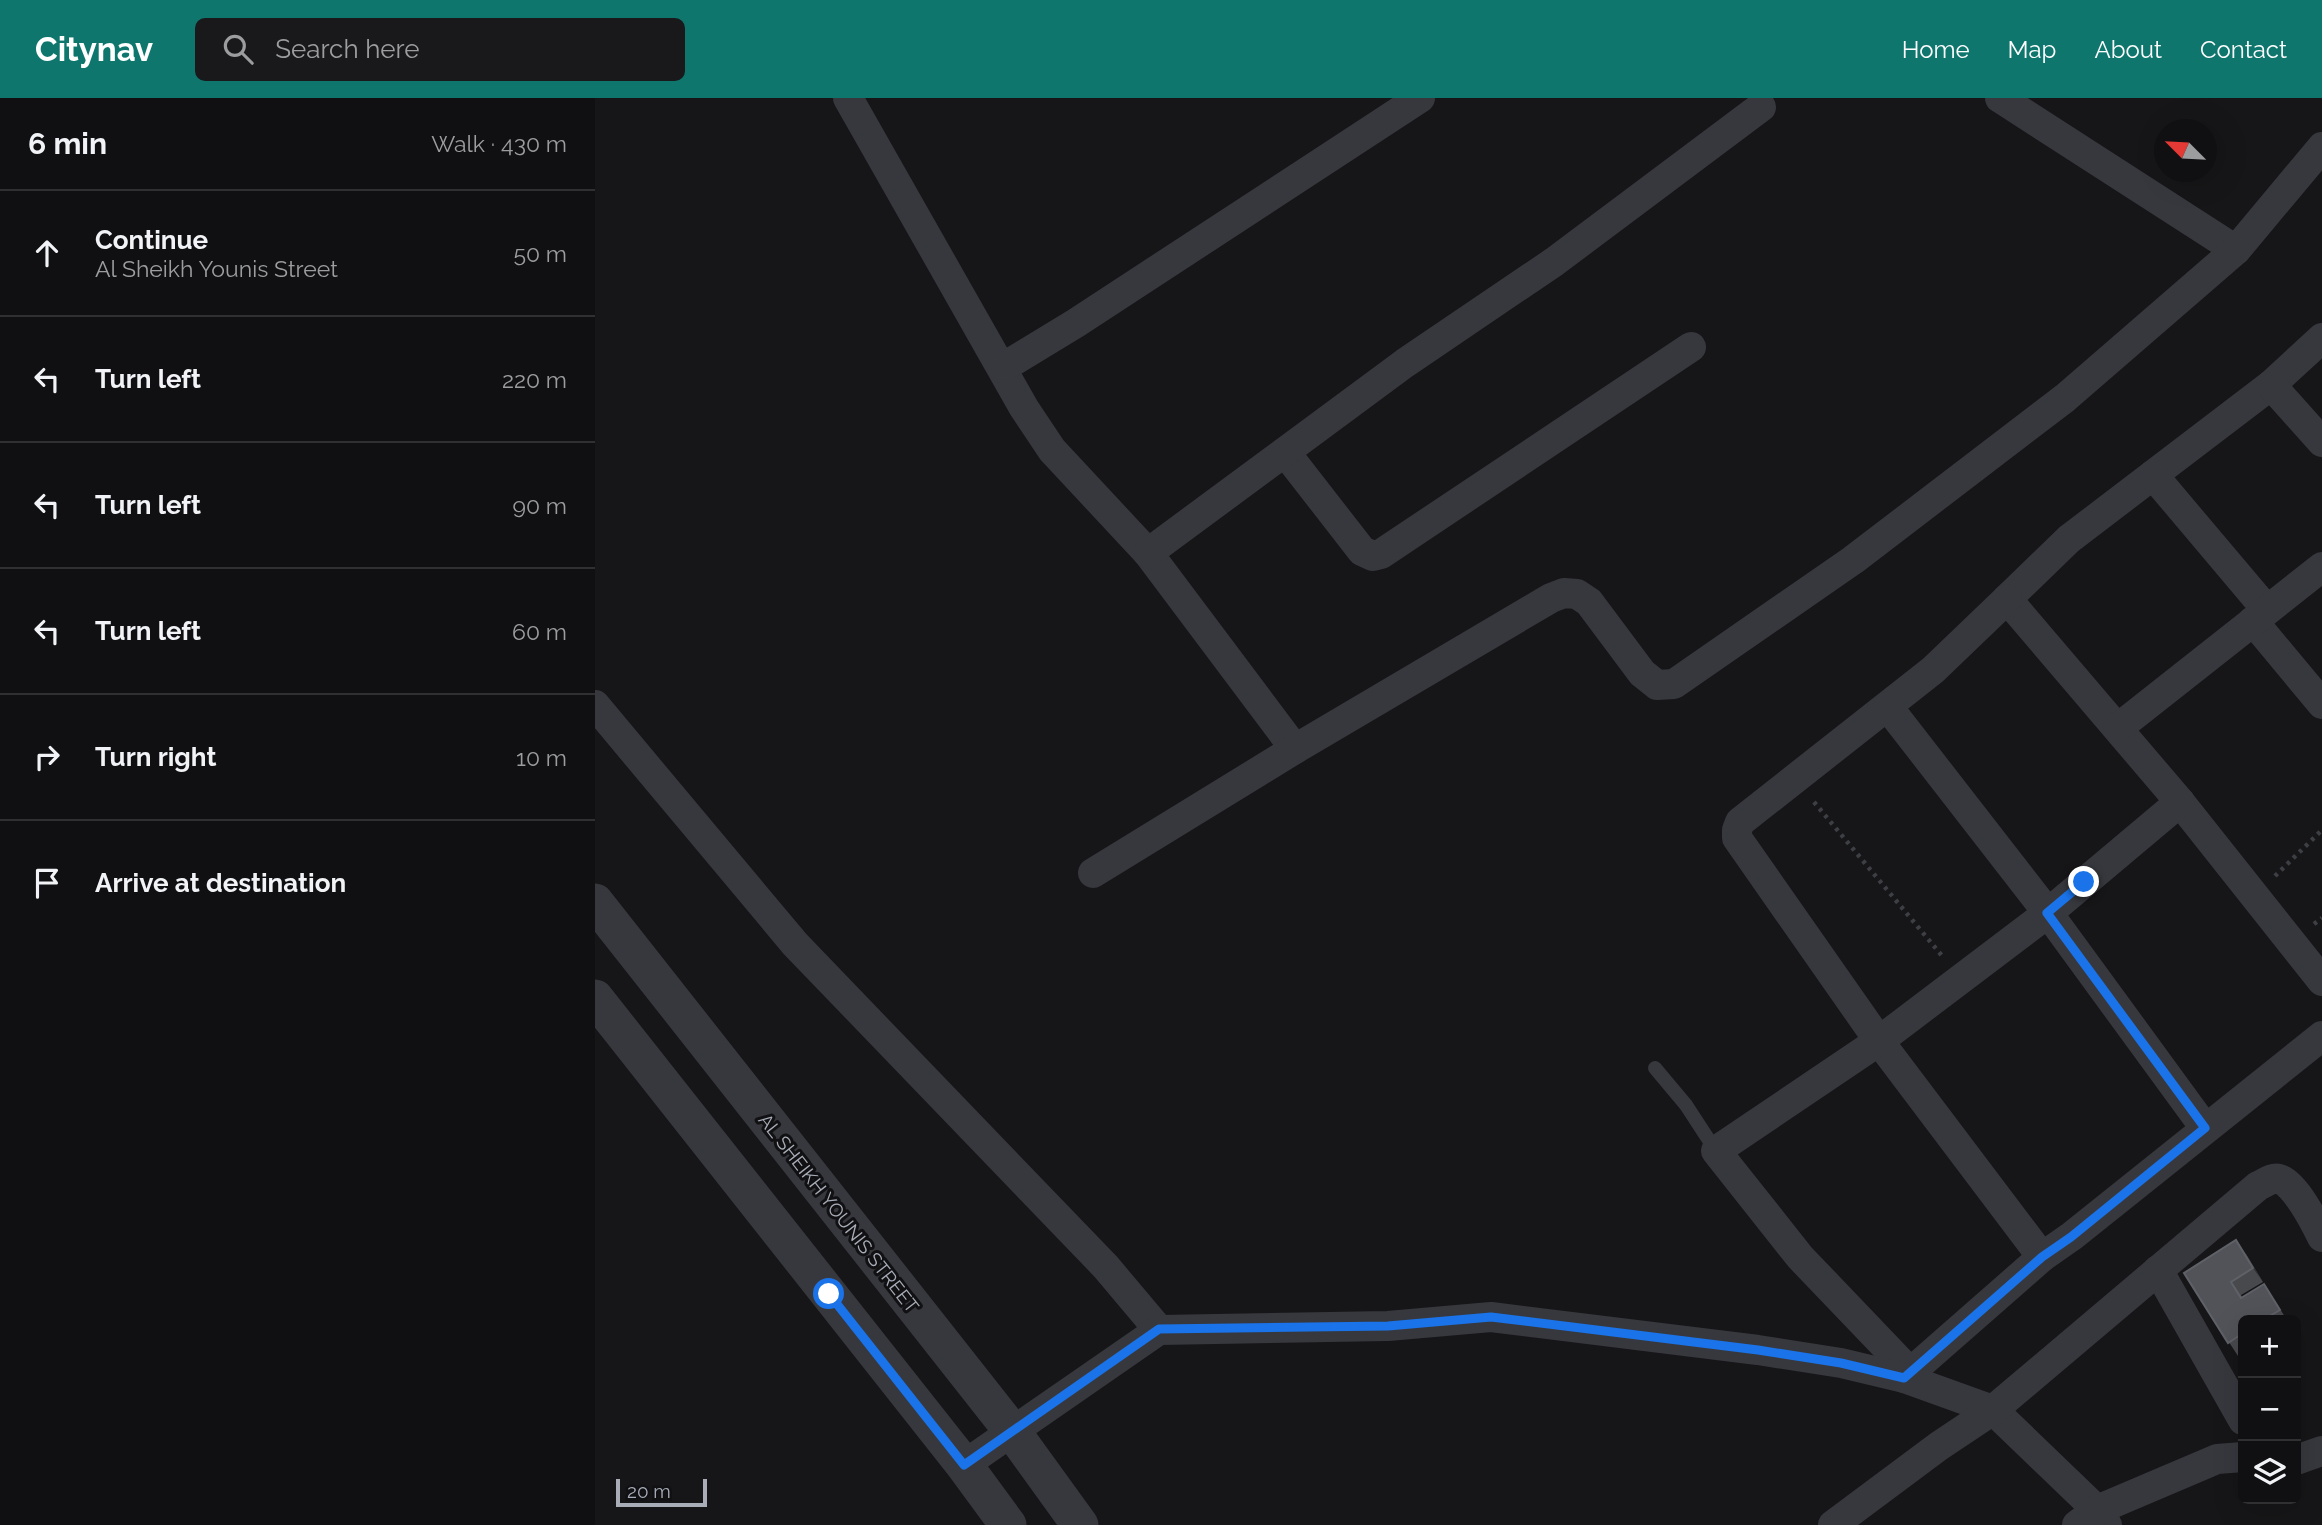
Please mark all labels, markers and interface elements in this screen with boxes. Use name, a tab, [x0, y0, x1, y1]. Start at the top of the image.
search box	[195, 18, 685, 81]
text: Citynav	[35, 30, 153, 69]
icon: search	[219, 30, 257, 68]
text: Search here	[275, 34, 420, 64]
text: Home	[1902, 35, 1970, 64]
text: Map	[2008, 35, 2056, 64]
text: About	[2094, 35, 2162, 64]
text: Contact	[2200, 35, 2287, 64]
north arrow	[2154, 119, 2217, 182]
text: 6 min	[28, 126, 107, 161]
text: Walk · 430 m	[431, 130, 567, 157]
text: Continue	[95, 225, 208, 255]
icon: ahead	[28, 234, 66, 272]
text: 50 m	[513, 240, 567, 267]
text: Al Sheikh Younis Street	[95, 255, 338, 282]
icon: left	[28, 360, 66, 398]
text: Turn left	[95, 364, 201, 394]
text: 220 m	[502, 366, 567, 393]
icon: left	[28, 486, 66, 524]
text: Turn left	[95, 490, 201, 520]
text: 90 m	[512, 492, 567, 519]
icon: left	[28, 612, 66, 650]
text: Turn left	[95, 616, 201, 646]
text: 60 m	[512, 618, 567, 645]
icon: right	[28, 738, 66, 776]
text: Turn right	[95, 742, 216, 772]
text: 10 m	[516, 744, 567, 771]
icon: arrive	[28, 864, 66, 902]
route end	[2068, 866, 2099, 897]
text: Arrive at destination	[95, 868, 346, 898]
street label: AL SHEIKH YOUNIS STREET	[754, 1109, 924, 1317]
route start	[813, 1278, 844, 1309]
map controls	[2238, 1315, 2301, 1504]
button: +	[2238, 1315, 2301, 1378]
button: −	[2238, 1378, 2301, 1441]
button: layers	[2238, 1441, 2301, 1504]
scale bar	[616, 1476, 707, 1508]
text: 20 m	[627, 1480, 671, 1502]

